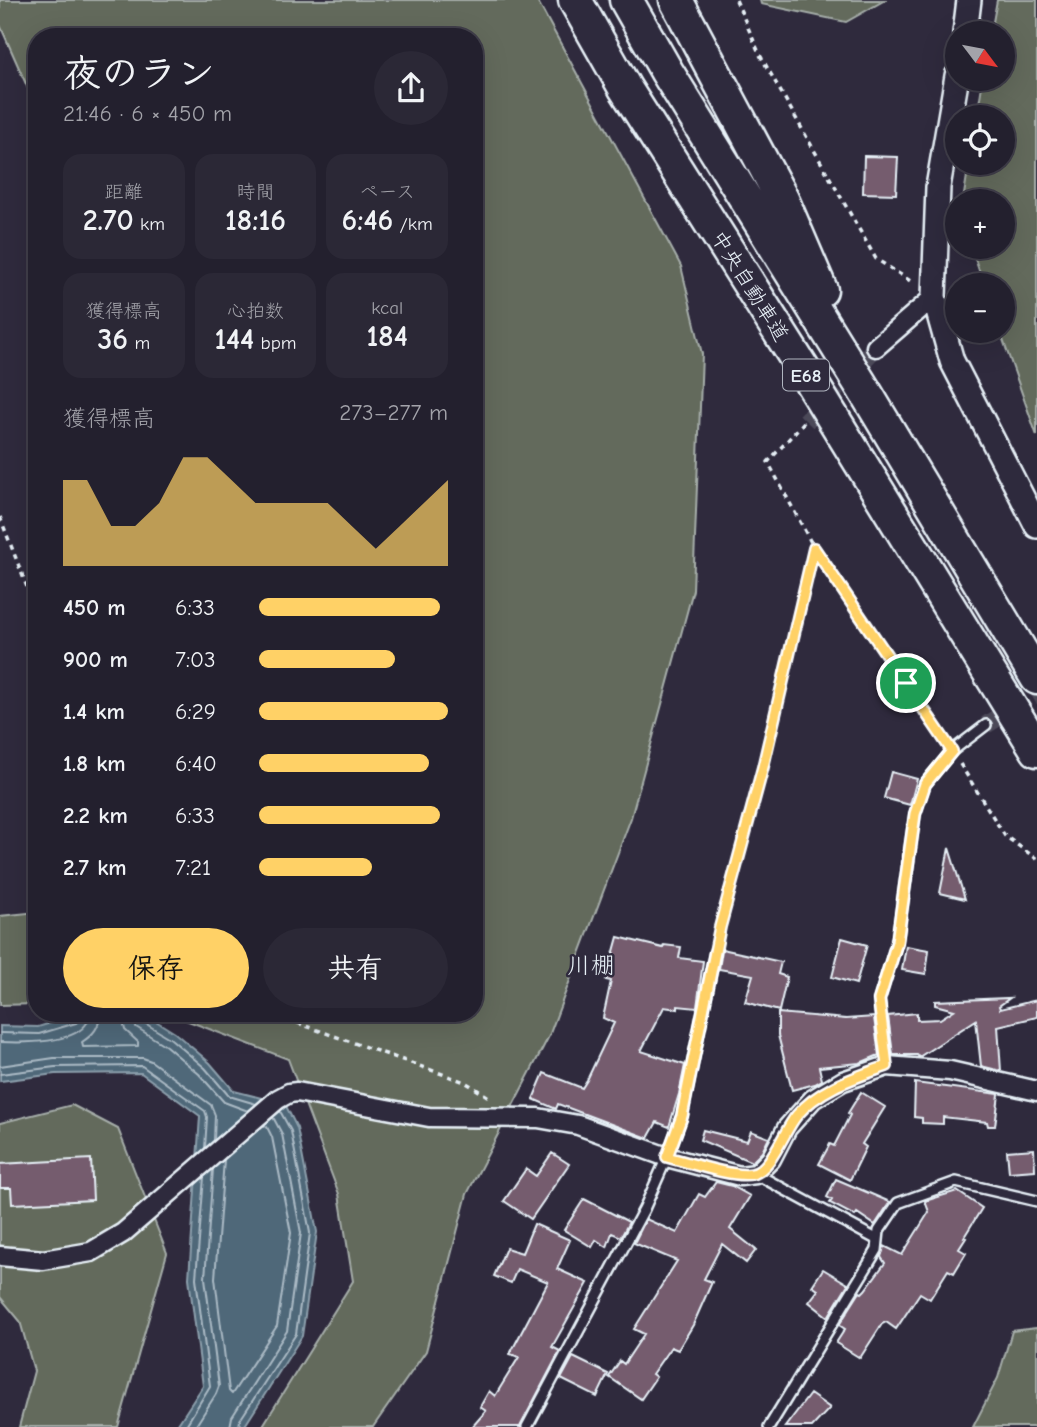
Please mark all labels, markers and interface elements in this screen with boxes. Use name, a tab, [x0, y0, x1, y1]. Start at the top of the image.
north arrow	[945, 21, 1015, 91]
map controls	[945, 21, 1015, 343]
button: share	[374, 51, 448, 125]
text: 夜のラン	[63, 52, 215, 96]
text: 21:46 · 6 × 450 m	[63, 100, 232, 127]
button: locate	[945, 105, 1015, 175]
text: 距離	[105, 181, 143, 203]
text: 時間	[236, 181, 275, 203]
text: ペース	[359, 181, 415, 203]
button: +	[945, 189, 1015, 259]
text: 2.70	[83, 203, 134, 238]
text: 18:16	[225, 203, 286, 238]
text: 6:46	[342, 203, 393, 238]
text: km	[134, 213, 165, 235]
text: /km	[393, 213, 433, 235]
street label: 中央自動車道	[706, 226, 794, 346]
button: −	[945, 273, 1015, 343]
text: kcal	[371, 297, 403, 319]
text: 獲得標高	[86, 300, 162, 322]
text: 心拍数	[227, 300, 284, 322]
text: 184	[367, 319, 408, 354]
text: 36	[98, 322, 128, 357]
text: 144	[215, 322, 254, 357]
text: m	[128, 332, 150, 354]
text: bpm	[254, 332, 296, 354]
road number: E68	[783, 360, 829, 390]
text: 273–277 m	[339, 399, 448, 426]
text: 獲得標高	[63, 405, 155, 432]
text: 450 m	[63, 594, 126, 621]
text: 6:33	[175, 594, 215, 621]
text: 900 m	[63, 646, 128, 673]
text: 7:03	[175, 646, 216, 673]
pin	[876, 653, 936, 713]
icon: arrive	[887, 664, 925, 702]
text: 1.4 km	[63, 698, 125, 725]
text: 6:29	[175, 698, 216, 725]
text: 1.8 km	[63, 750, 126, 777]
text: 6:40	[175, 750, 217, 777]
text: 2.2 km	[63, 802, 128, 829]
text: 6:33	[175, 802, 215, 829]
text: 2.7 km	[63, 854, 127, 881]
text: 7:21	[175, 854, 211, 881]
button: 保存	[63, 928, 249, 1008]
button: 共有	[263, 928, 448, 1008]
district label: 川棚	[567, 951, 615, 979]

